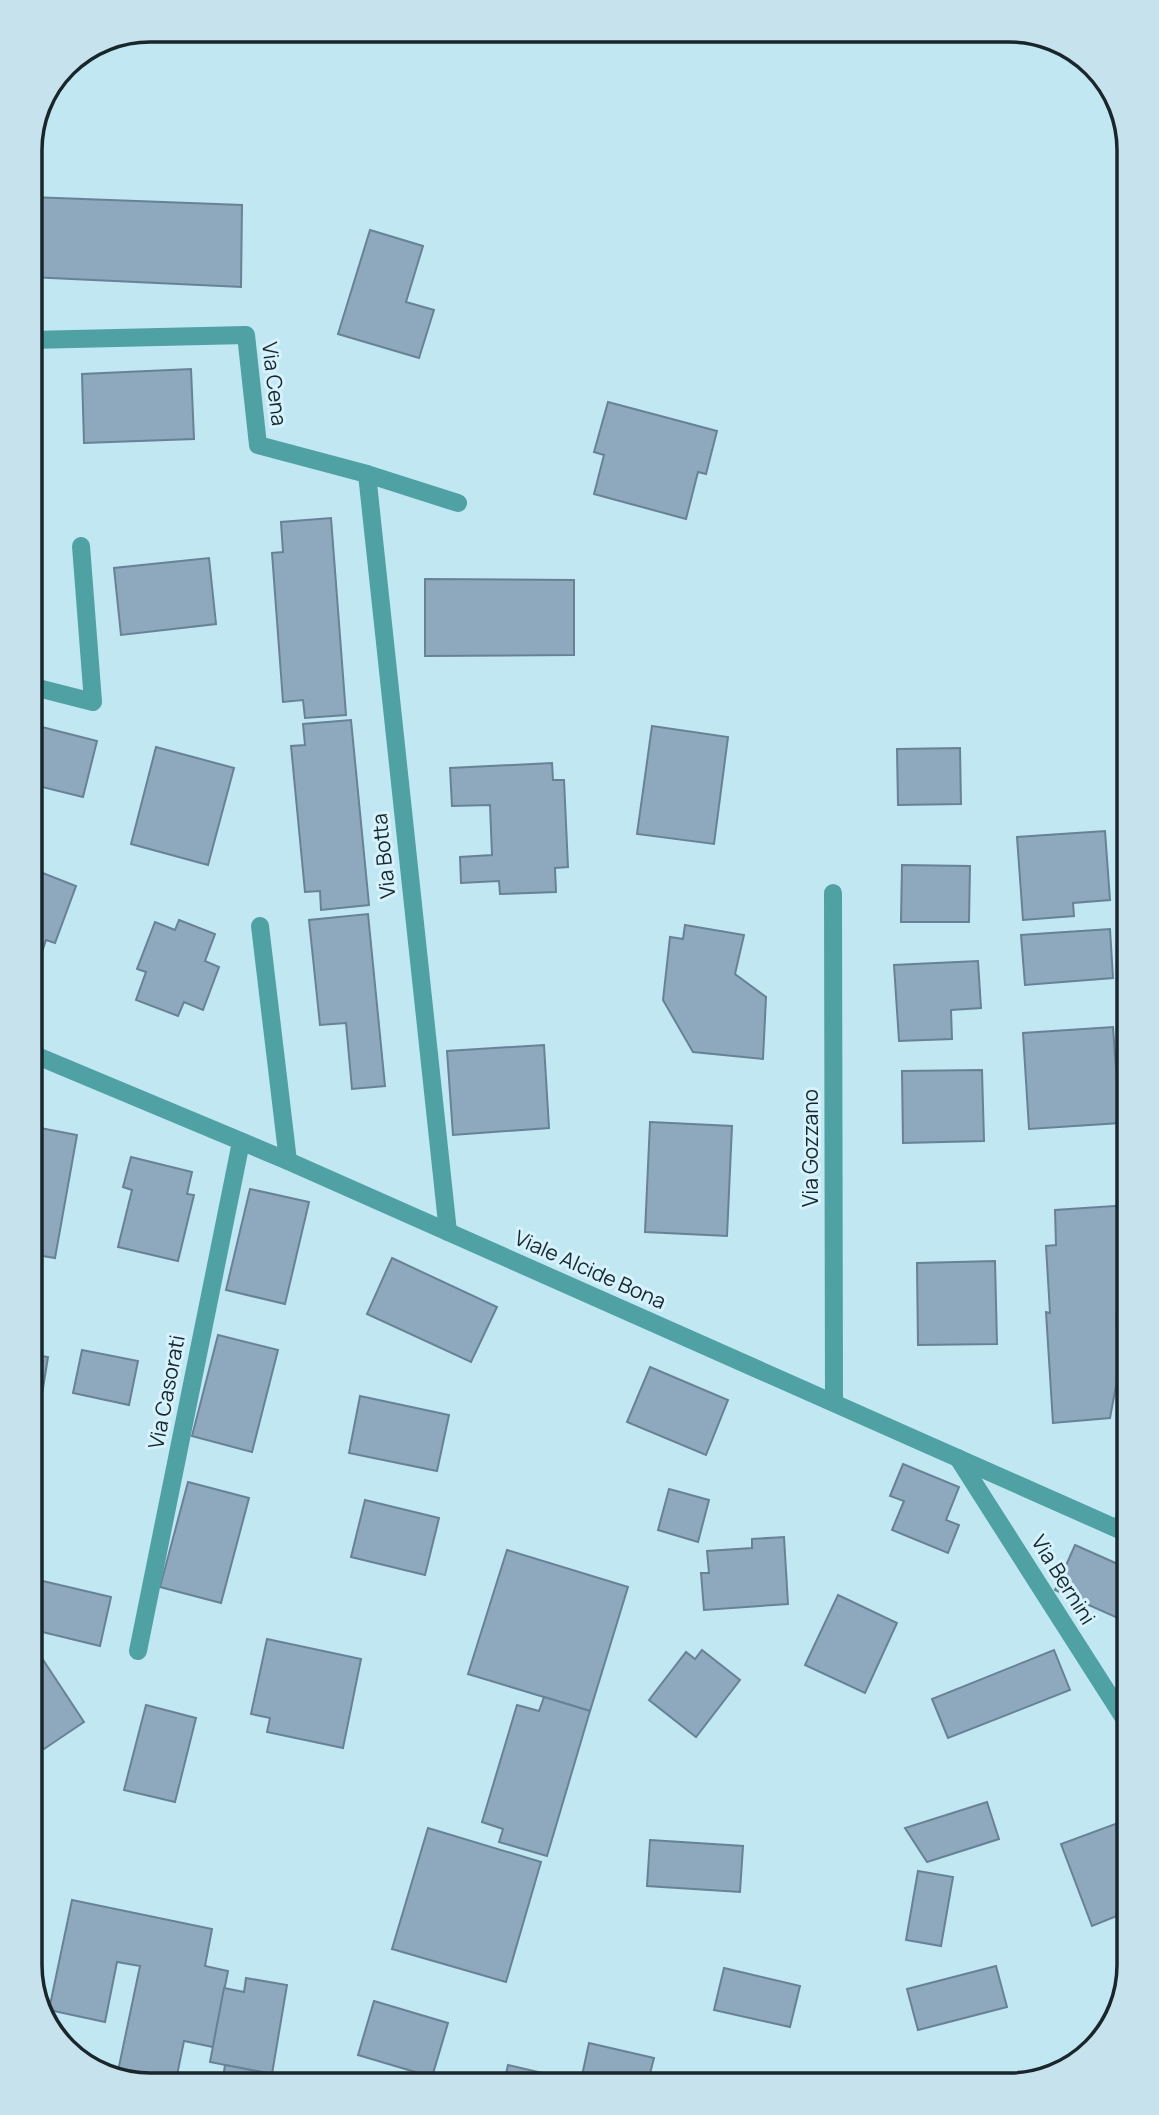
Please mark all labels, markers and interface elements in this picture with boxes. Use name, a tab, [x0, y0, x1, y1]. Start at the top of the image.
street label: Via Cena	[256, 340, 294, 427]
street label: Via Botta	[365, 812, 401, 900]
street label: Via Gozzano	[796, 1089, 824, 1207]
street label: Viale Alcide Bona	[510, 1223, 671, 1315]
street label: Via Casorati	[141, 1333, 191, 1451]
street label: Via Bernini	[1025, 1529, 1102, 1630]

